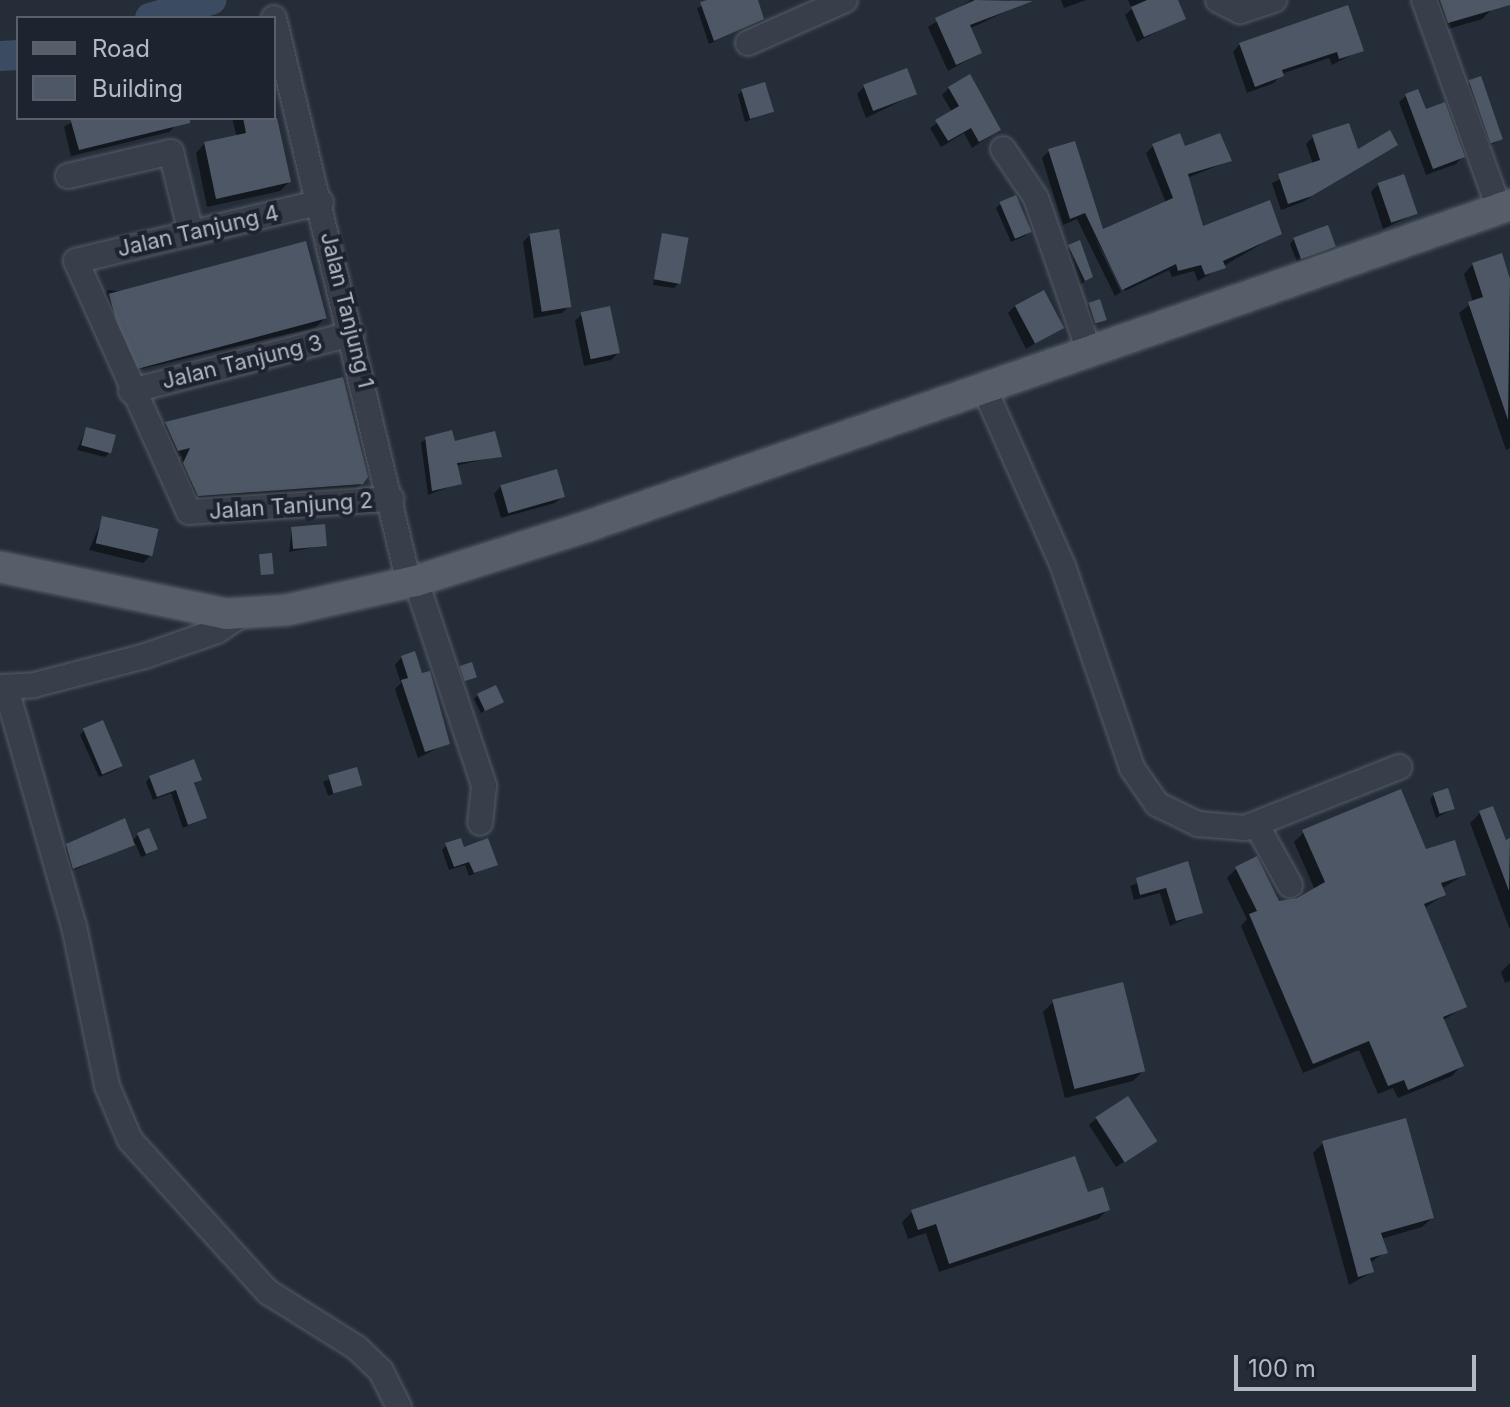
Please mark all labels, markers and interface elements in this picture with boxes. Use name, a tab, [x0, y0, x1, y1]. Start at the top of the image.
legend	[16, 16, 276, 120]
text: Road	[92, 34, 150, 63]
text: Building	[92, 74, 183, 103]
street label: Jalan Tanjung 4	[115, 200, 281, 262]
street label: Jalan Tanjung 1	[315, 229, 379, 391]
street label: Jalan Tanjung 3	[159, 329, 325, 395]
street label: Jalan Tanjung 2	[208, 487, 374, 525]
scale bar	[1238, 1339, 1480, 1389]
text: 100 m	[1248, 1354, 1316, 1383]

